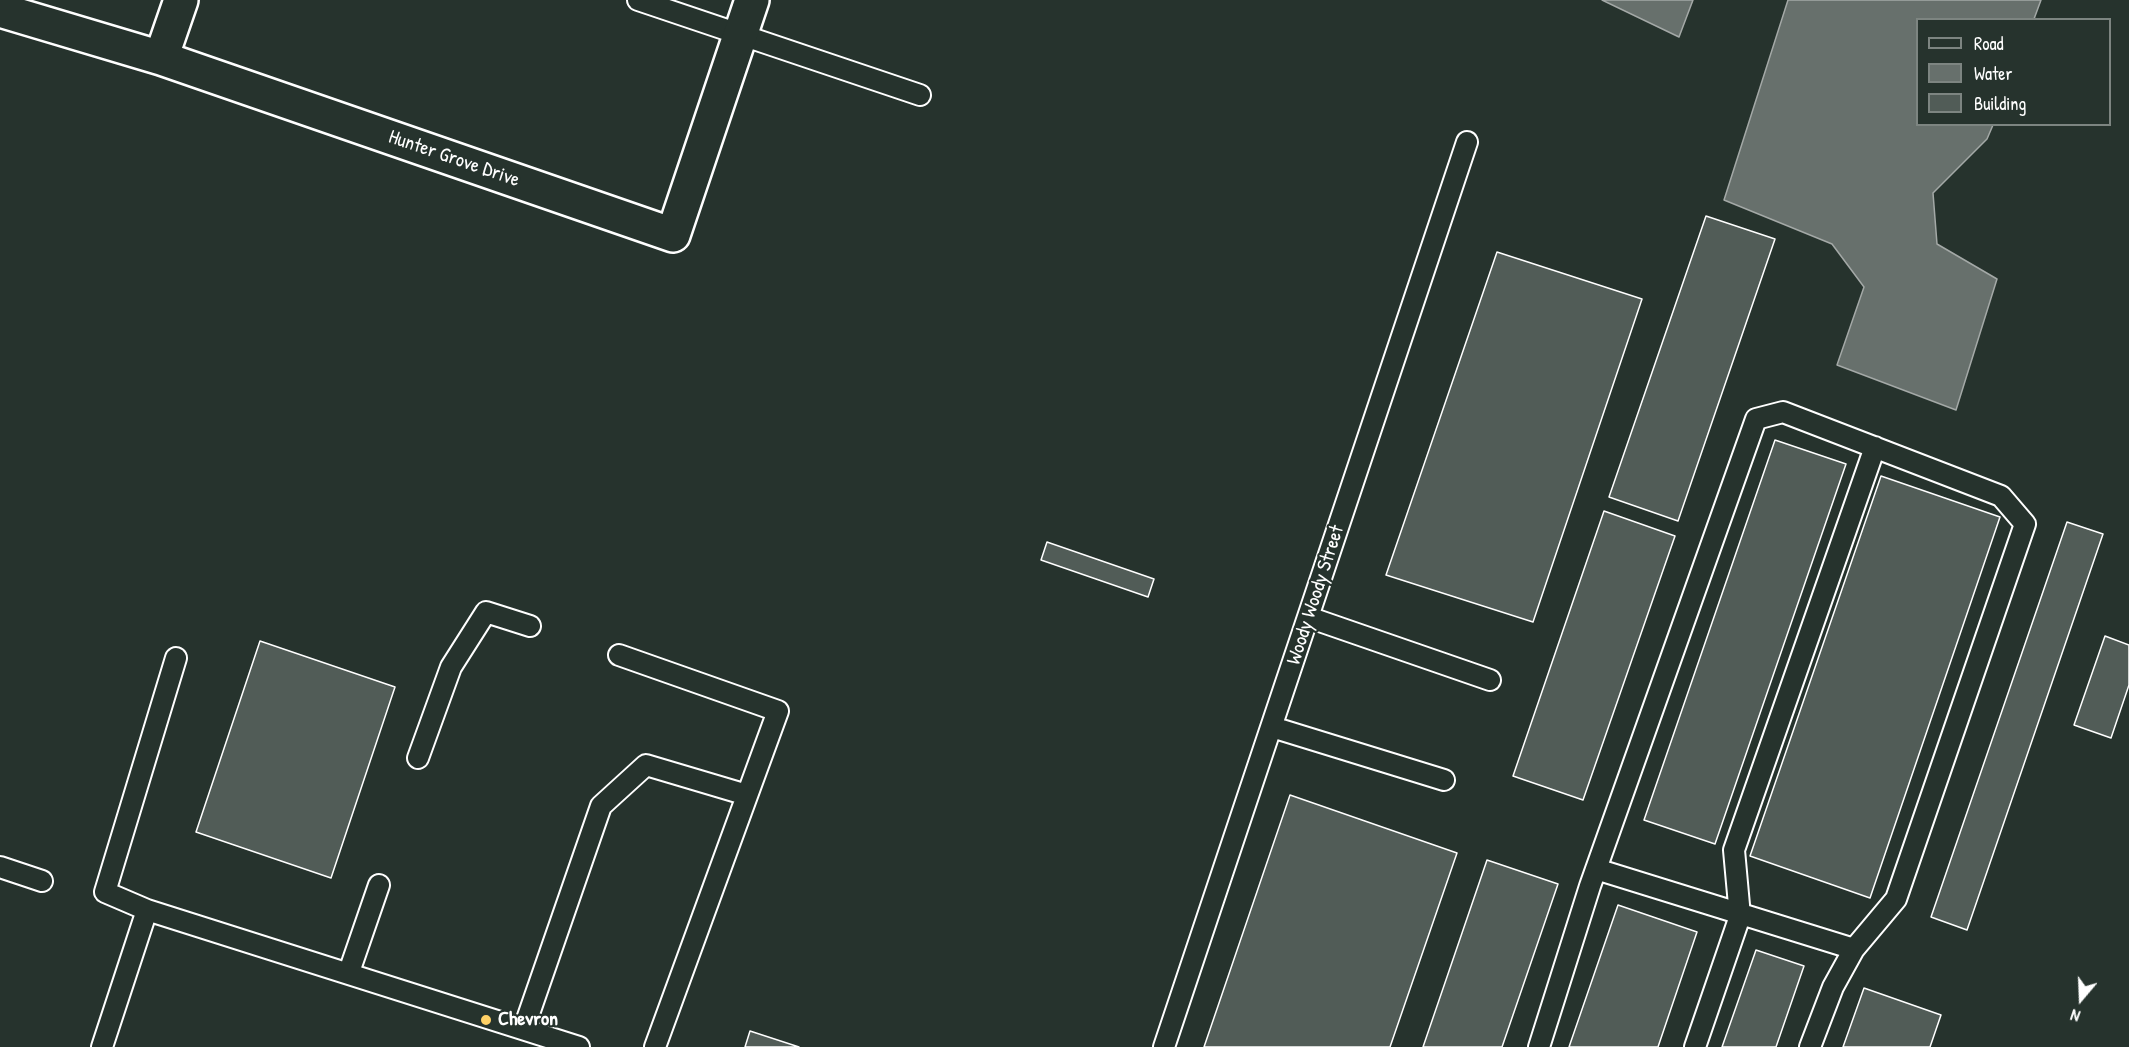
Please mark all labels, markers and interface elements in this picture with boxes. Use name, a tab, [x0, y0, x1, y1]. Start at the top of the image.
legend	[1916, 18, 2111, 126]
text: Road	[1974, 31, 2004, 56]
text: Water	[1974, 61, 2012, 86]
text: Building	[1974, 91, 2026, 116]
street label: Hunter Grove Drive	[385, 125, 523, 193]
street label: Woody Woody Street	[1282, 522, 1350, 668]
north arrow	[2051, 969, 2111, 1029]
text: N	[2068, 1004, 2083, 1028]
place label: Chevron	[498, 1008, 558, 1032]
marker: Chevron	[479, 1013, 493, 1027]

